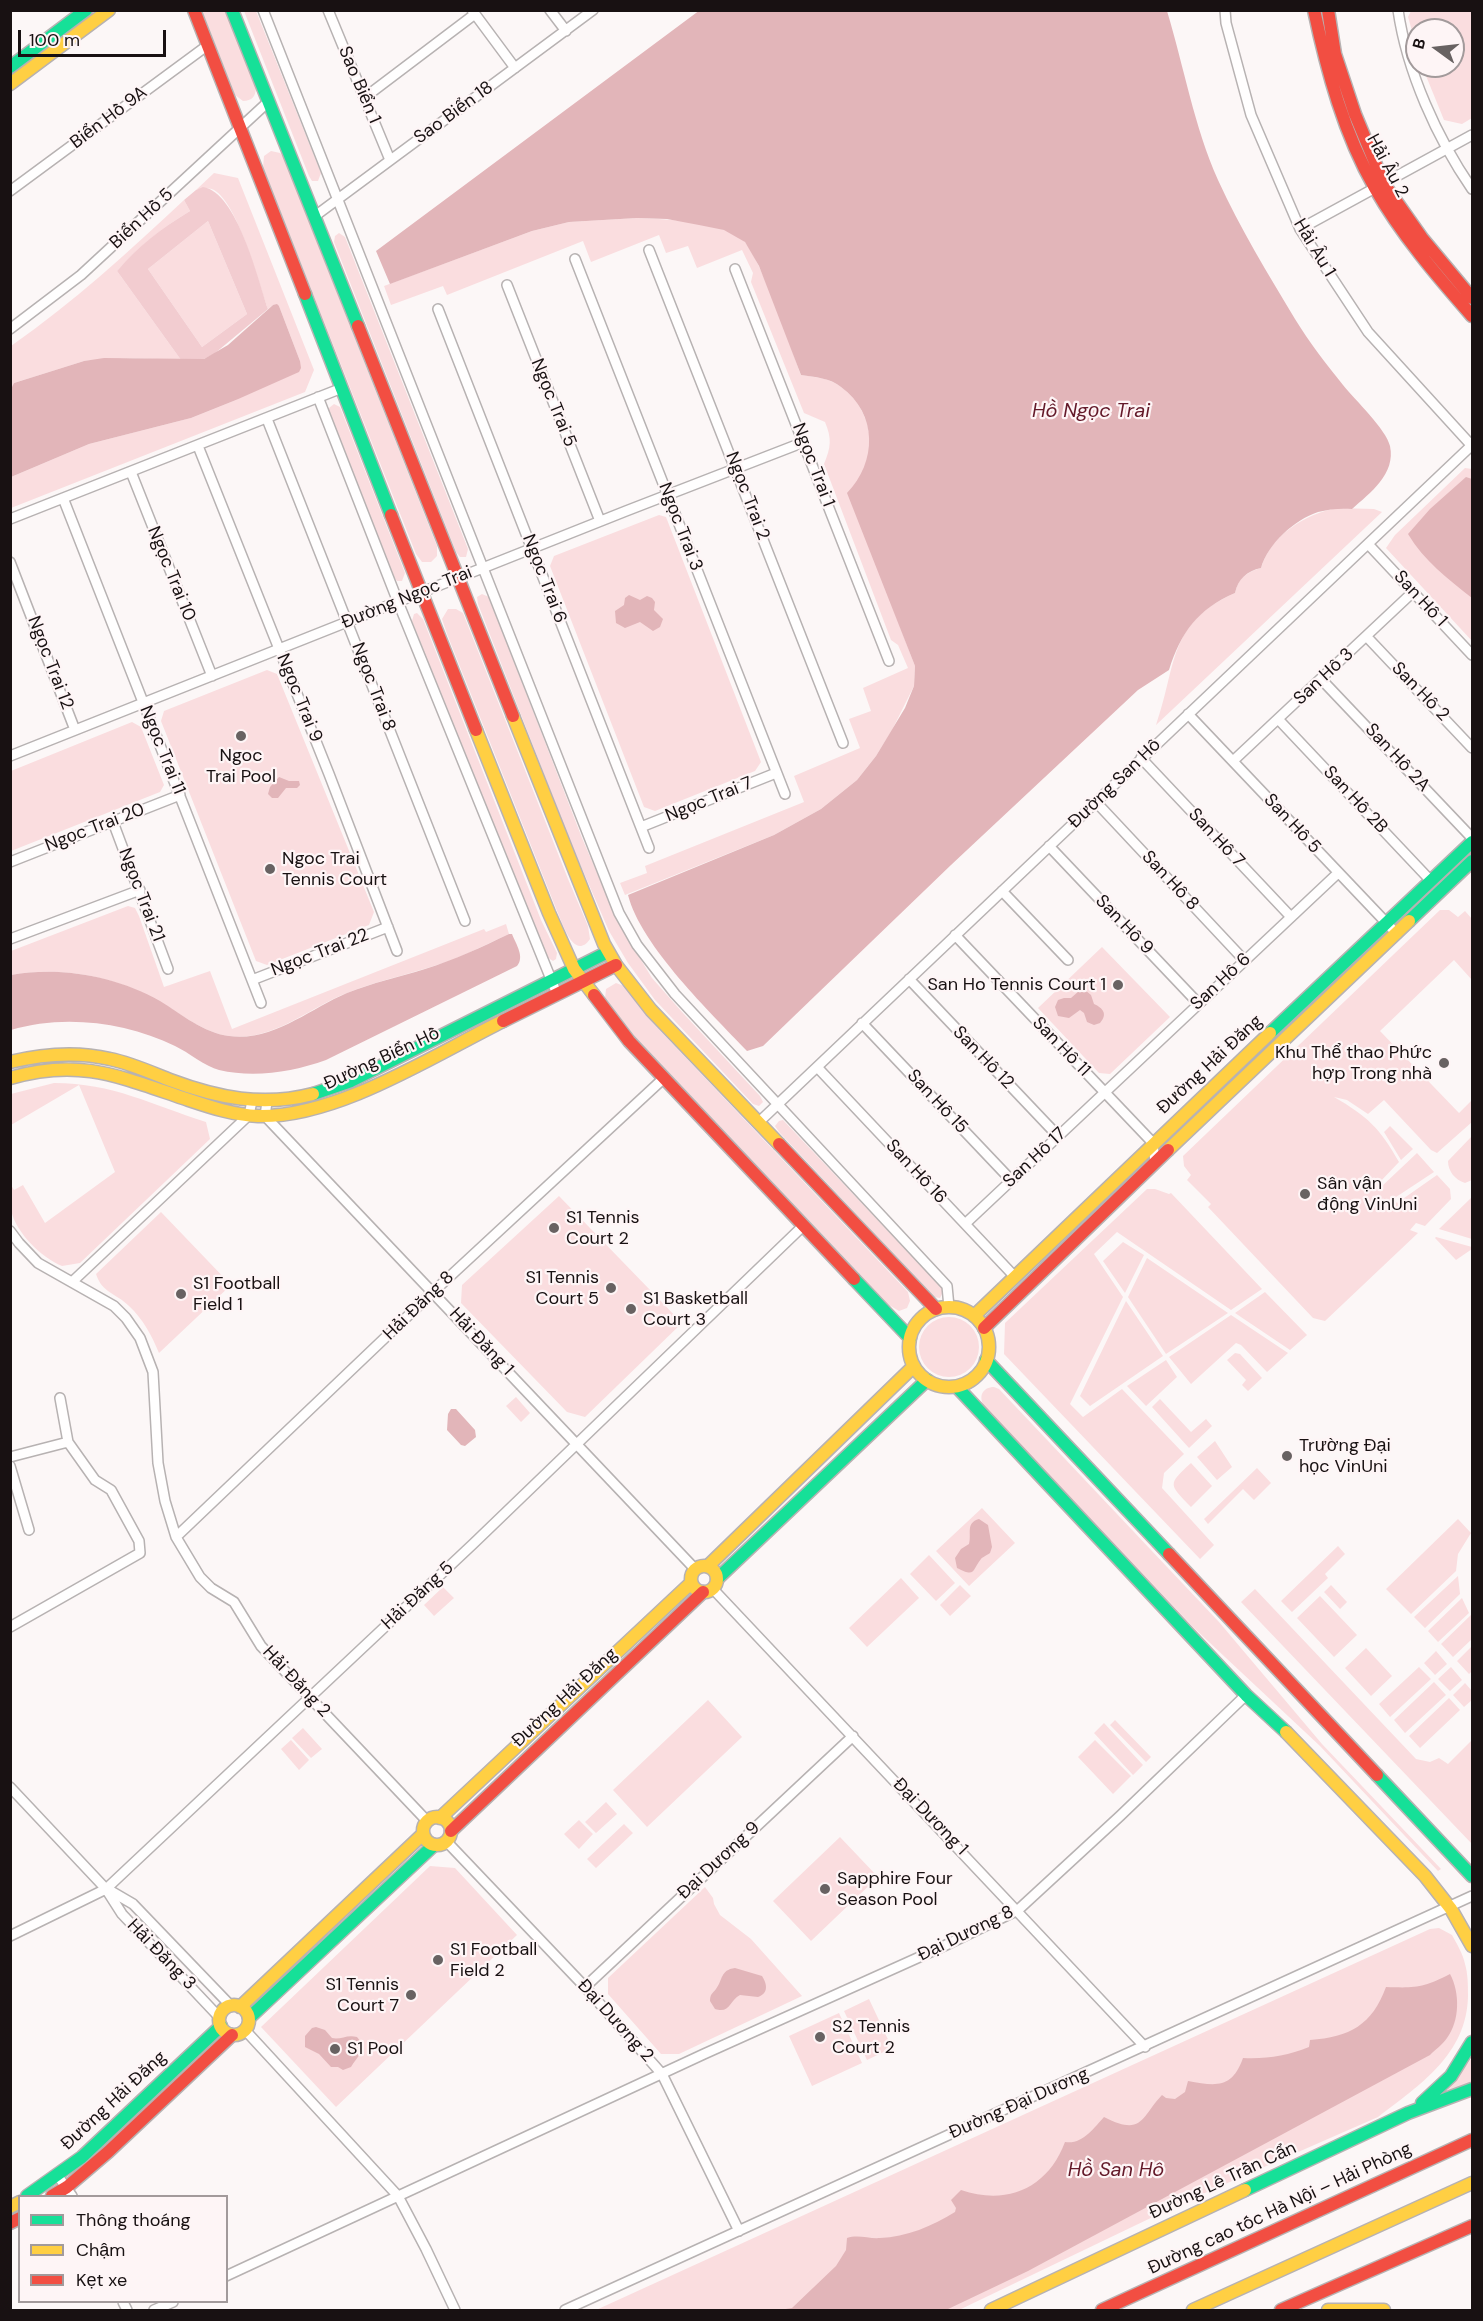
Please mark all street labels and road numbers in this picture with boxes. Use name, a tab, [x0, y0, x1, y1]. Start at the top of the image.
street label: Sao Biển 1	[333, 43, 385, 127]
street label: Sao Biển 18	[410, 77, 498, 149]
street label: Biển Hồ 9A	[66, 82, 152, 154]
street label: Hải Âu 2	[1361, 131, 1413, 201]
street label: Biển Hồ 5	[106, 184, 178, 254]
street label: Hải Âu 1	[1288, 215, 1340, 281]
street label: Ngọc Trai 5	[526, 356, 580, 450]
street label: Ngọc Trai 1	[787, 420, 839, 510]
street label: Ngọc Trai 2	[720, 449, 774, 543]
street label: Ngọc Trai 3	[653, 480, 707, 574]
street label: Ngọc Trai 10	[142, 524, 200, 624]
street label: Ngọc Trai 6	[517, 531, 571, 627]
street label: Đường Ngọc Trai	[338, 562, 476, 634]
street label: San Hô 1	[1389, 567, 1451, 631]
street label: Ngọc Trai 12	[22, 613, 78, 713]
street label: Ngọc Trai 8	[346, 640, 400, 734]
street label: San Hô 3	[1290, 644, 1358, 710]
street label: Ngọc Trai 9	[271, 651, 327, 745]
street label: San Hô 2	[1387, 658, 1453, 726]
street label: Ngọc Trai 11	[134, 703, 190, 797]
street label: San Hô 2A	[1360, 719, 1434, 797]
street label: Đường San Hô	[1064, 735, 1166, 833]
street label: San Hô 2B	[1318, 762, 1392, 838]
street label: Ngọc Trai 7	[662, 773, 756, 827]
street label: San Hô 5	[1259, 790, 1325, 858]
street label: Ngọc Trai 20	[42, 799, 148, 857]
street label: San Hô 7	[1183, 804, 1249, 872]
street label: Ngọc Trai 21	[113, 845, 169, 945]
street label: San Hô 8	[1137, 847, 1203, 915]
street label: San Hô 9	[1090, 891, 1158, 959]
street label: Ngọc Trai 22	[268, 924, 372, 982]
street label: San Hô 6	[1186, 949, 1256, 1015]
street label: Đường Hải Đăng	[1153, 1011, 1267, 1119]
street label: San Hô 11	[1027, 1013, 1095, 1081]
street label: San Hô 12	[948, 1022, 1018, 1094]
street label: Đường Biển Hồ	[321, 1023, 443, 1095]
street label: San Hô 15	[902, 1066, 972, 1138]
street label: San Hô 17	[999, 1123, 1071, 1193]
street label: San Hô 16	[881, 1135, 951, 1209]
street label: Hải Đăng 8	[379, 1267, 459, 1345]
street label: Hải Đăng 1	[444, 1304, 518, 1380]
street label: Hải Đăng 5	[378, 1557, 458, 1635]
street label: Hải Đăng 2	[258, 1642, 334, 1722]
street label: Đường Hải Đăng	[508, 1644, 622, 1752]
street label: Đại Dương 1	[888, 1774, 972, 1860]
street label: Đại Dương 9	[673, 1817, 765, 1905]
street label: Đại Dương 8	[914, 1901, 1018, 1967]
street label: Hải Đăng 3	[122, 1915, 200, 1995]
street label: Đại Dương 2	[572, 1975, 658, 2067]
street label: Đường Hải Đăng	[57, 2047, 171, 2155]
street label: Đường Đại Dương	[946, 2064, 1092, 2144]
street label: Đường Lê Trần Cẩn	[1146, 2137, 1300, 2225]
street label: Đường cao tốc Hà Nội – Hải Phòng	[1145, 2138, 1415, 2280]

